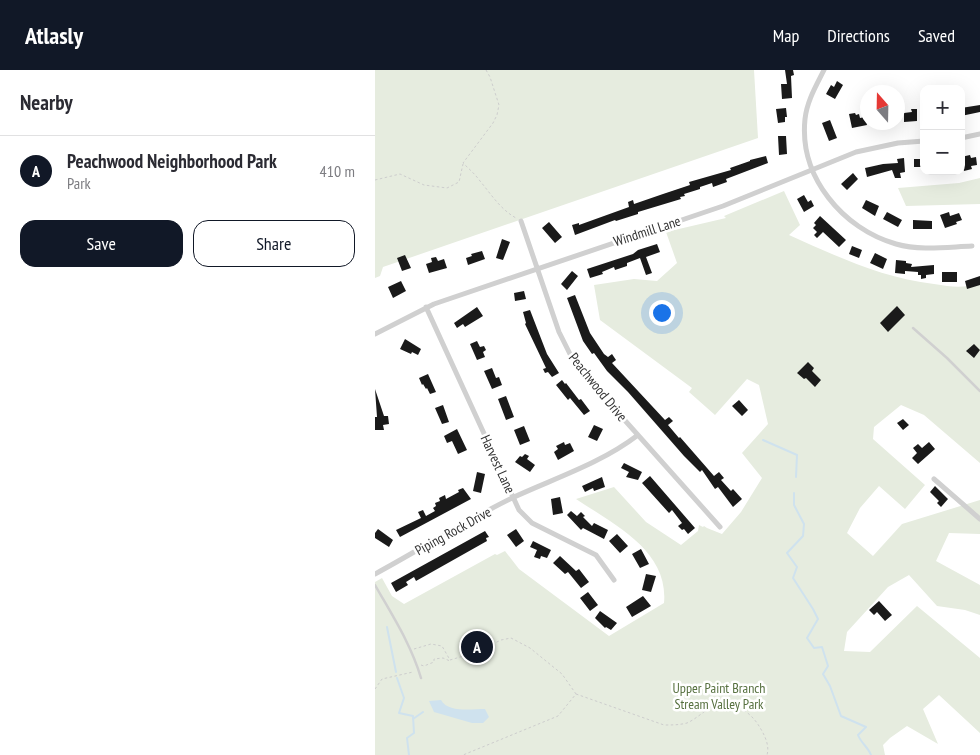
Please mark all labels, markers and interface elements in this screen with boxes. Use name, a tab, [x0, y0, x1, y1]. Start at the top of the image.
text: Atlasly	[25, 20, 83, 51]
text: Map	[773, 24, 799, 47]
text: Directions	[827, 24, 890, 47]
text: Saved	[918, 24, 955, 47]
north arrow	[860, 85, 905, 130]
map controls	[920, 85, 965, 175]
button: +	[920, 85, 965, 130]
text: Nearby	[20, 89, 73, 116]
button: −	[920, 130, 965, 175]
text: Peachwood Neighborhood Park	[67, 149, 277, 173]
text: A	[32, 161, 40, 181]
text: 410 m	[320, 161, 355, 181]
text: Park	[67, 173, 91, 193]
street label: Windmill Lane	[611, 212, 683, 250]
button: Save	[20, 220, 183, 267]
button: Share	[193, 220, 355, 267]
your location	[649, 300, 675, 326]
street label: Peachwood Drive	[565, 349, 631, 425]
street label: Harvest Lane	[477, 432, 520, 496]
street label: Piping Rock Drive	[412, 503, 494, 559]
pin: A	[461, 628, 493, 666]
park label: Upper Paint Branch Stream Valley Park	[673, 679, 765, 713]

